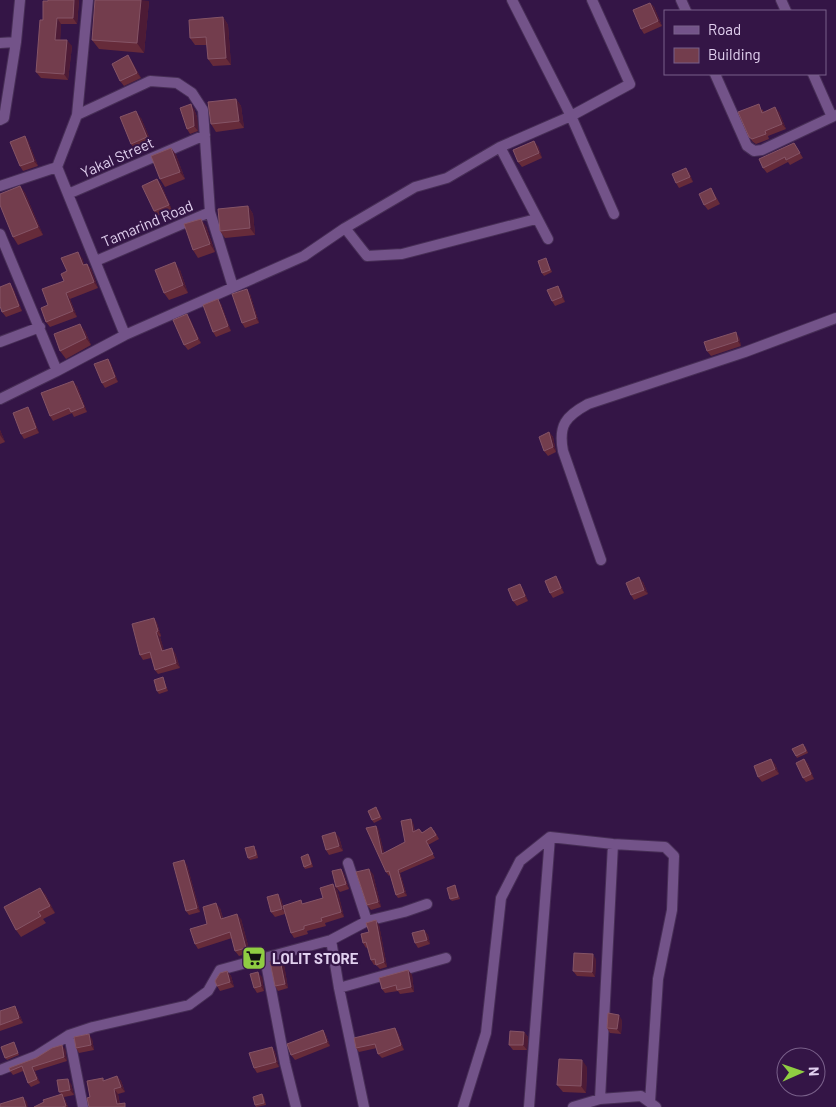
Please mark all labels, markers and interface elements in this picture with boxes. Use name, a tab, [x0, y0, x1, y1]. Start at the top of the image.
legend	[664, 10, 826, 75]
text: Road	[708, 20, 741, 38]
text: Building	[708, 45, 761, 63]
street label: Yakal Street	[78, 133, 156, 181]
street label: Tamarind Road	[99, 196, 195, 250]
supermarket icon: LOLIT STORE	[241, 945, 267, 971]
place label: LOLIT STORE	[272, 949, 359, 967]
north arrow	[776, 1047, 826, 1097]
text: N	[806, 1067, 823, 1076]

